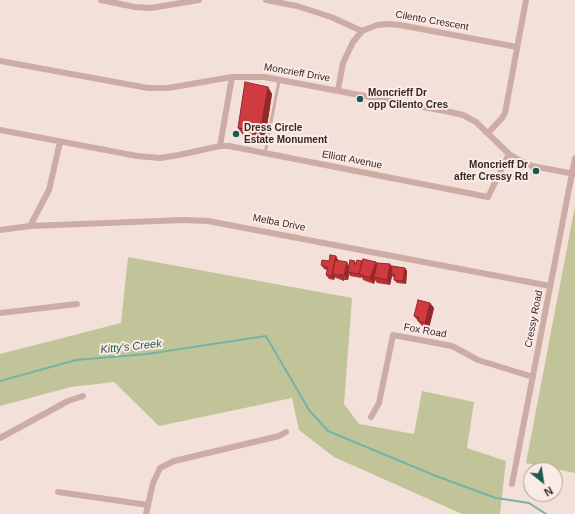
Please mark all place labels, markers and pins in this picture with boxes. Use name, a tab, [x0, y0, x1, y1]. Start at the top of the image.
place label: Moncrieff Dr opp Cilento Cres	[368, 87, 448, 110]
marker: Moncrieff Dr opp Cilento Cres	[355, 94, 365, 104]
place label: Dress Circle Estate Monument	[244, 122, 327, 146]
marker: Dress Circle Estate Monument	[231, 129, 241, 139]
place label: Moncrieff Dr after Cressy Rd	[454, 159, 528, 182]
marker: Moncrieff Dr after Cressy Rd	[531, 166, 541, 176]

